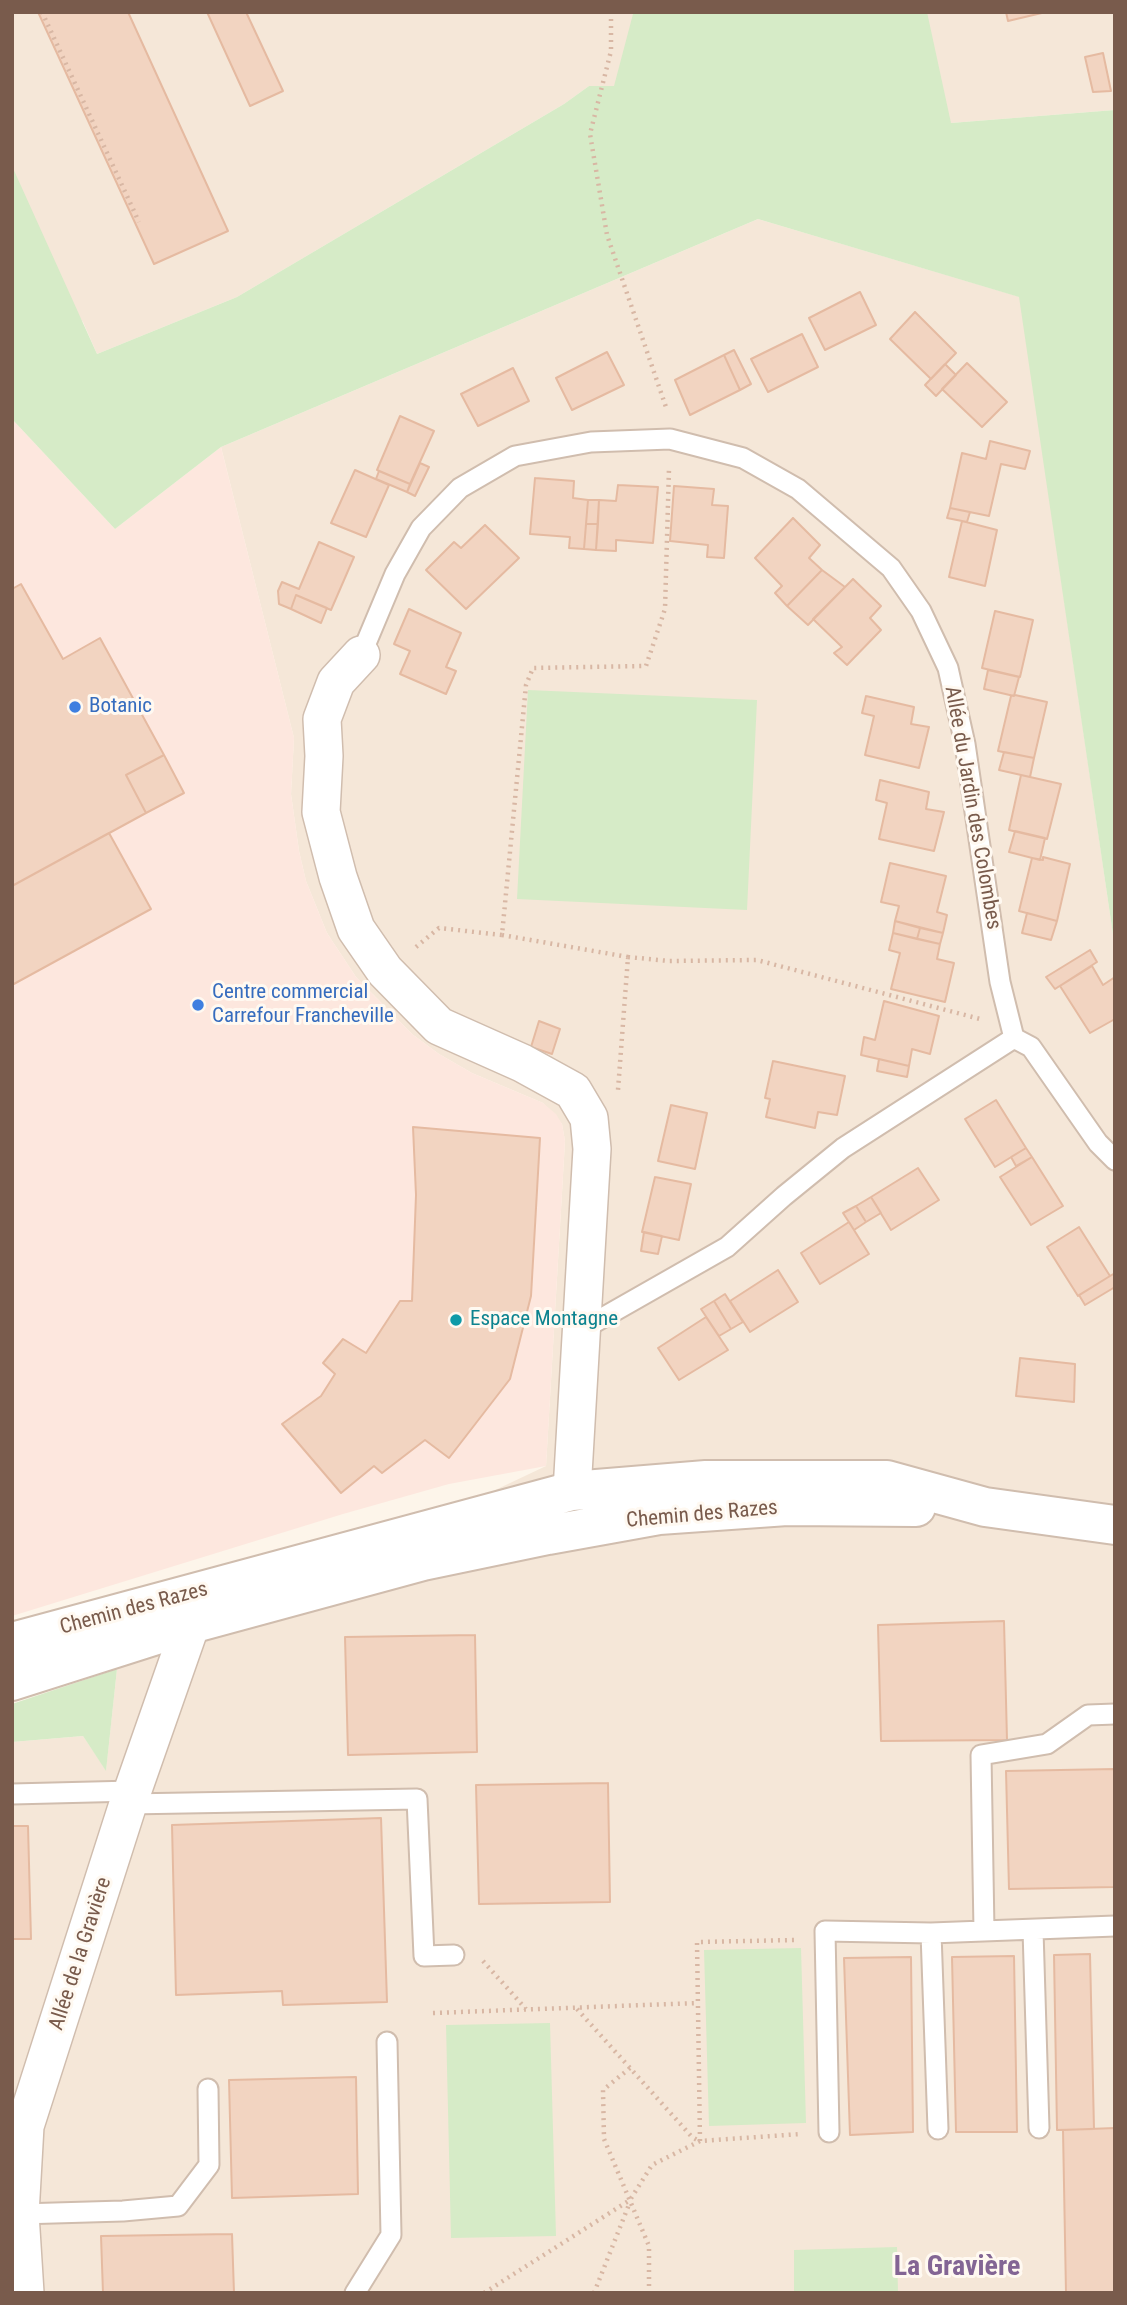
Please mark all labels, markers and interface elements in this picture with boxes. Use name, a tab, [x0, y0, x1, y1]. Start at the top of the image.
street label: Allée du Jardin des Colombes	[938, 685, 1006, 931]
place label: Botanic	[89, 694, 152, 720]
marker: Botanic	[67, 699, 83, 715]
place label: Centre commercial Carrefour Francheville	[212, 980, 394, 1030]
marker: Centre commercial Carrefour Francheville	[190, 997, 206, 1013]
place label: Espace Montagne	[470, 1307, 618, 1333]
marker: Espace Montagne	[448, 1312, 464, 1328]
street label: Chemin des Razes	[625, 1496, 779, 1534]
street label: Chemin des Razes	[57, 1577, 211, 1641]
street label: Allée de la Gravière	[44, 1874, 118, 2034]
district label: La Gravière	[894, 2251, 1020, 2285]

